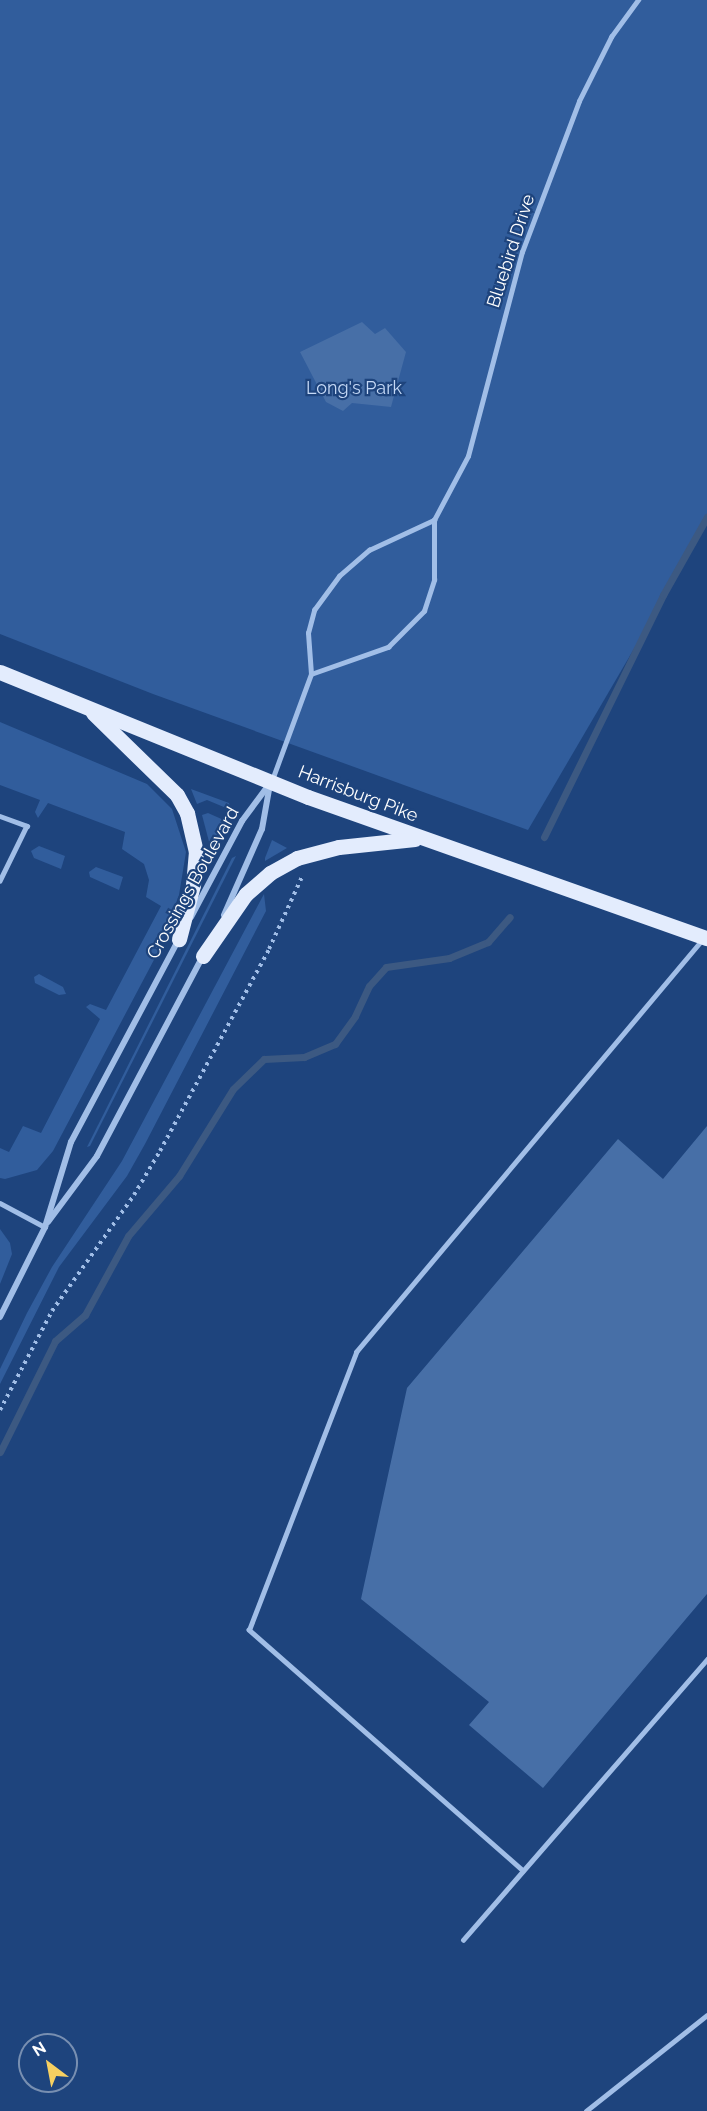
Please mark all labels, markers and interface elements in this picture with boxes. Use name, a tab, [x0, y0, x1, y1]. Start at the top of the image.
street label: Bluebird Drive	[483, 192, 539, 310]
park label: Long's Park	[306, 377, 402, 399]
street label: Harrisburg Pike	[295, 761, 421, 827]
street label: Crossings Boulevard	[142, 803, 244, 963]
north arrow	[18, 2033, 78, 2093]
text: N	[29, 2038, 49, 2060]

